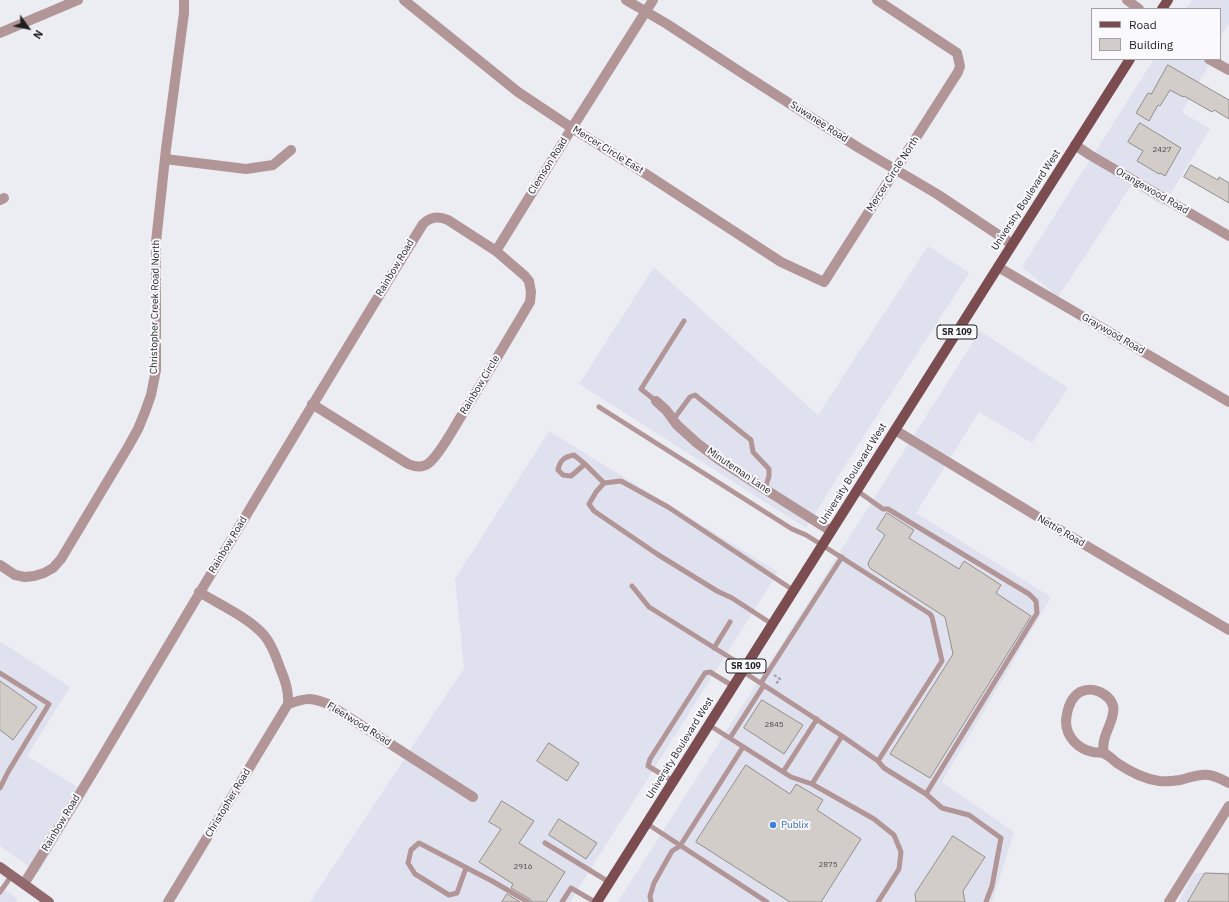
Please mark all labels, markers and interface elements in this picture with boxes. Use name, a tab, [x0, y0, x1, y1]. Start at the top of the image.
north arrow	[8, 8, 48, 48]
legend	[1091, 8, 1221, 60]
text: Road	[1129, 17, 1157, 32]
text: N	[30, 27, 46, 42]
text: Building	[1129, 37, 1173, 52]
street label: Suwanee Road	[788, 99, 850, 145]
street label: Mercer Circle East	[570, 123, 646, 177]
street label: Mercer Circle North	[864, 134, 922, 214]
street label: Clemson Road	[526, 135, 570, 197]
house number: 2427	[1152, 145, 1172, 155]
street label: University Boulevard West	[989, 147, 1063, 253]
street label: Orangewood Road	[1113, 165, 1191, 217]
street label: Rainbow Road	[373, 237, 417, 299]
street label: Christopher Creek Road North	[148, 240, 162, 374]
street label: Graywood Road	[1079, 311, 1147, 357]
road number: SR 109	[937, 325, 977, 339]
street label: Rainbow Circle	[458, 353, 502, 417]
street label: University Boulevard West	[817, 421, 889, 527]
street label: Minuteman Lane	[705, 445, 773, 497]
street label: Nettie Road	[1035, 513, 1087, 549]
street label: Rainbow Road	[206, 514, 250, 576]
road number: SR 109	[726, 659, 766, 673]
street label: University Boulevard West	[644, 695, 716, 801]
street label: Fleetwood Road	[325, 700, 393, 748]
house number: 2845	[764, 720, 784, 730]
street label: Christopher Road	[203, 767, 253, 839]
street label: Rainbow Road	[39, 792, 83, 854]
place label: Publix	[781, 819, 809, 831]
marker: Publix	[768, 820, 778, 830]
house number: 2875	[818, 860, 838, 870]
house number: 2916	[513, 862, 533, 872]

